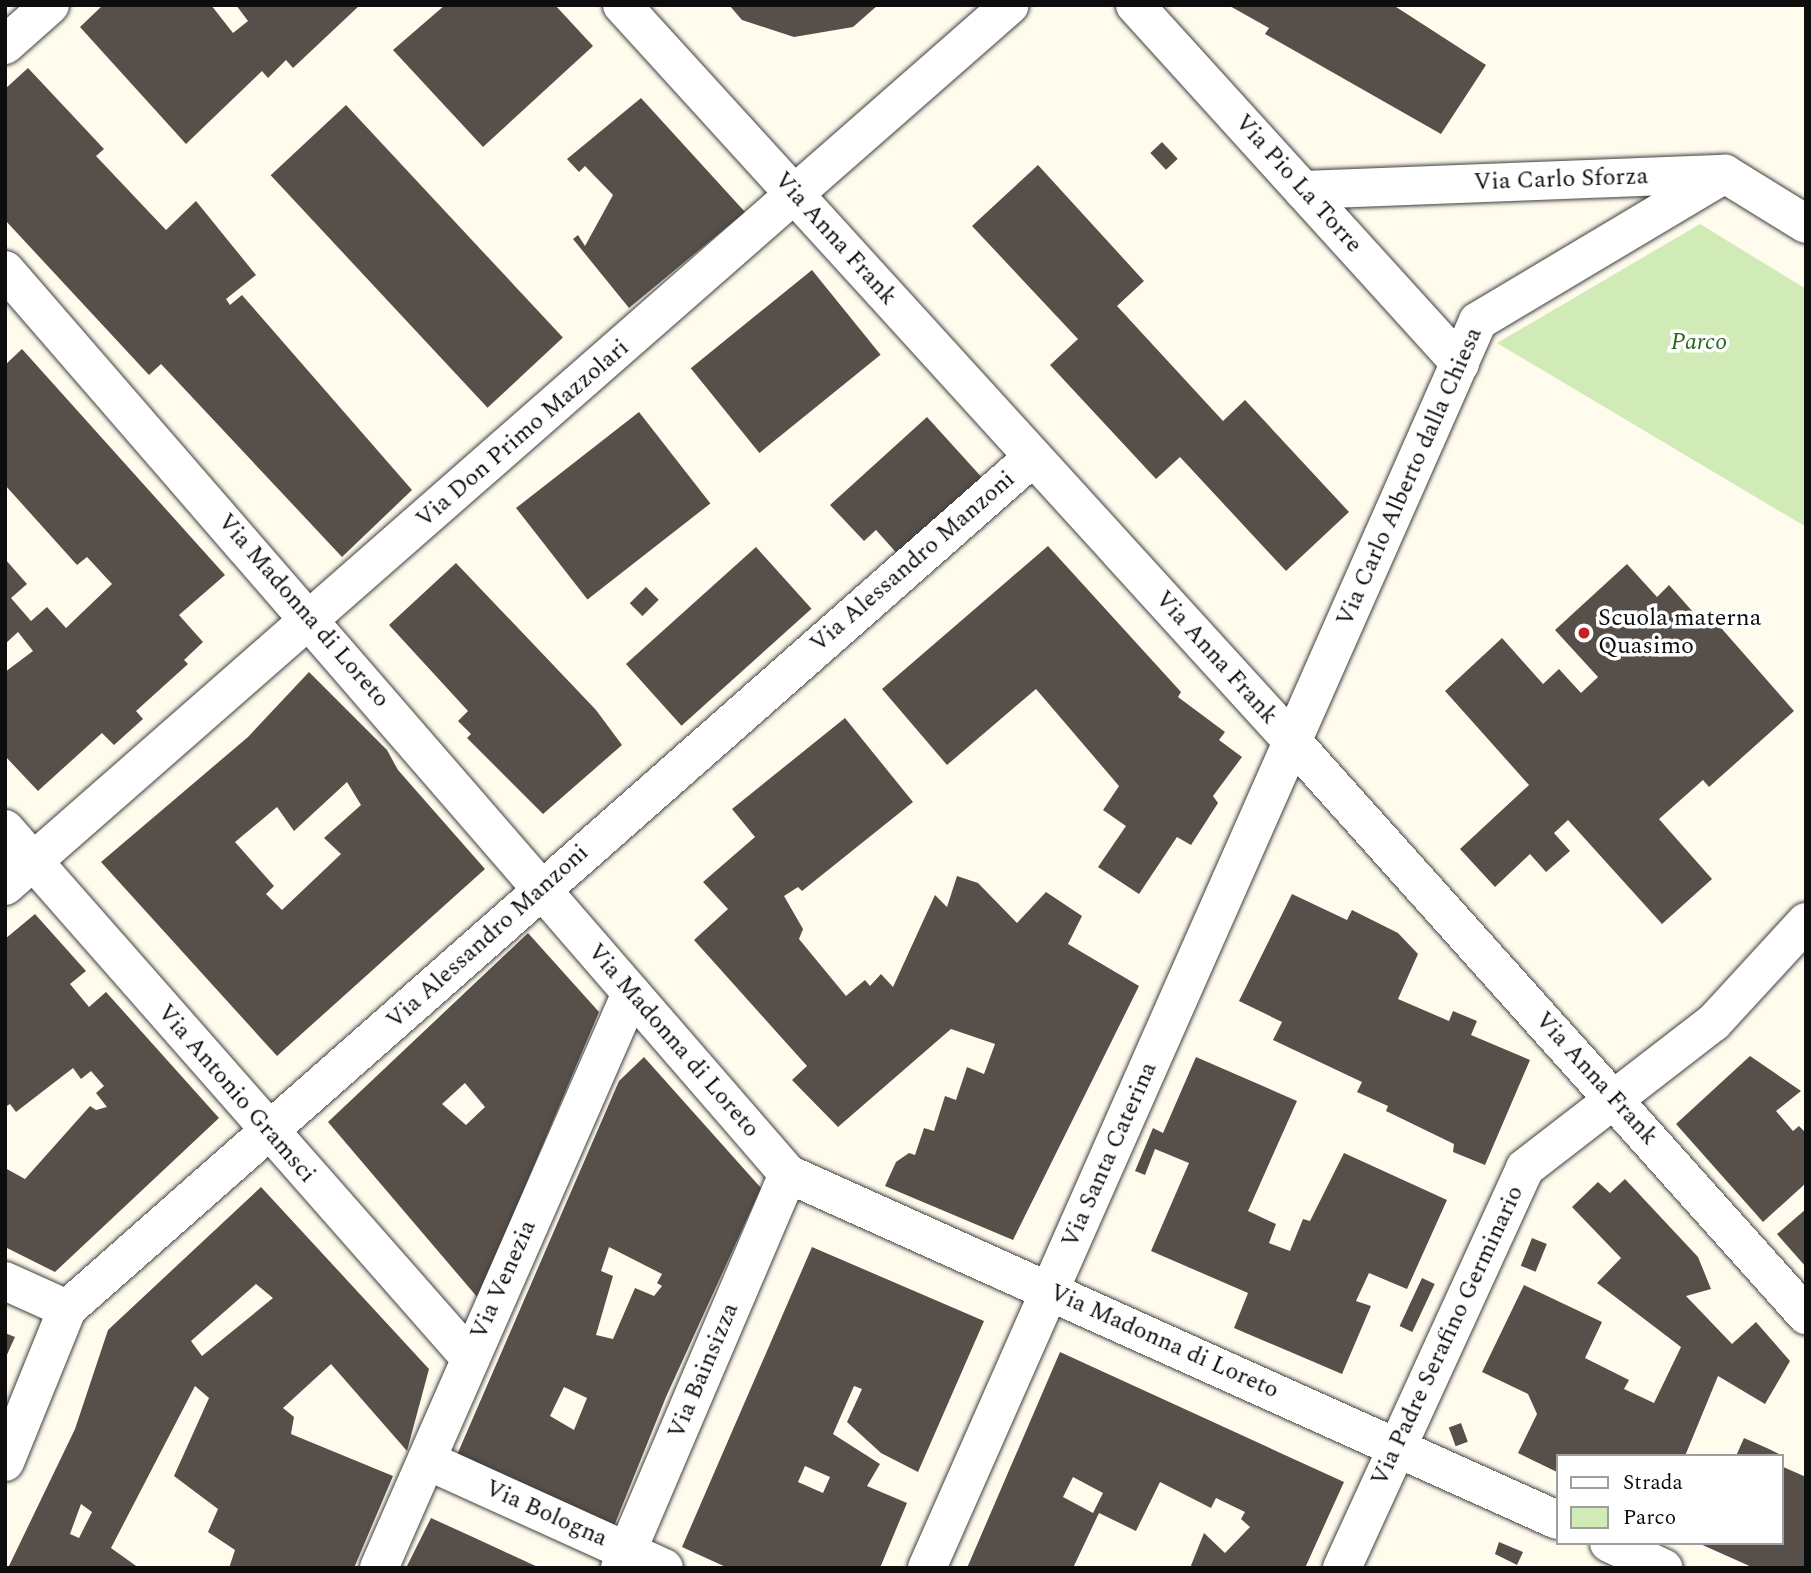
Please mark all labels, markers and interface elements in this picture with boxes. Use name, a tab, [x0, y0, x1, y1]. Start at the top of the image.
street label: Via Pio La Torre	[1228, 109, 1368, 259]
street label: Via Carlo Sforza	[1473, 163, 1649, 197]
street label: Via Anna Frank	[768, 166, 902, 312]
street label: Via Carlo Alberto dalla Chiesa	[1331, 323, 1489, 631]
park label: Parco	[1671, 329, 1727, 357]
street label: Via Don Primo Mazzolari	[411, 334, 635, 534]
street label: Via Alessandro Manzoni	[805, 465, 1021, 659]
street label: Via Madonna di Loreto	[211, 508, 395, 714]
street label: Via Anna Frank	[1149, 585, 1283, 731]
place label: Scuola materna Quasimo	[1598, 605, 1761, 661]
marker: Scuola materna Quasimo	[1576, 625, 1592, 641]
street label: Via Alessandro Manzoni	[381, 839, 595, 1035]
street label: Via Madonna di Loreto	[581, 938, 765, 1144]
street label: Via Antonio Gramsci	[151, 999, 321, 1189]
street label: Via Anna Frank	[1529, 1006, 1663, 1152]
street label: Via Santa Caterina	[1056, 1058, 1164, 1252]
street label: Via Padre Serafino Germinario	[1366, 1181, 1530, 1491]
street label: Via Venezia	[465, 1216, 543, 1344]
street label: Via Madonna di Loreto	[1045, 1279, 1283, 1405]
street label: Via Bainsizza	[662, 1299, 746, 1443]
legend	[1556, 1454, 1783, 1545]
text: Strada	[1623, 1467, 1683, 1499]
street label: Via Bologna	[481, 1474, 611, 1554]
text: Parco	[1623, 1502, 1676, 1534]

